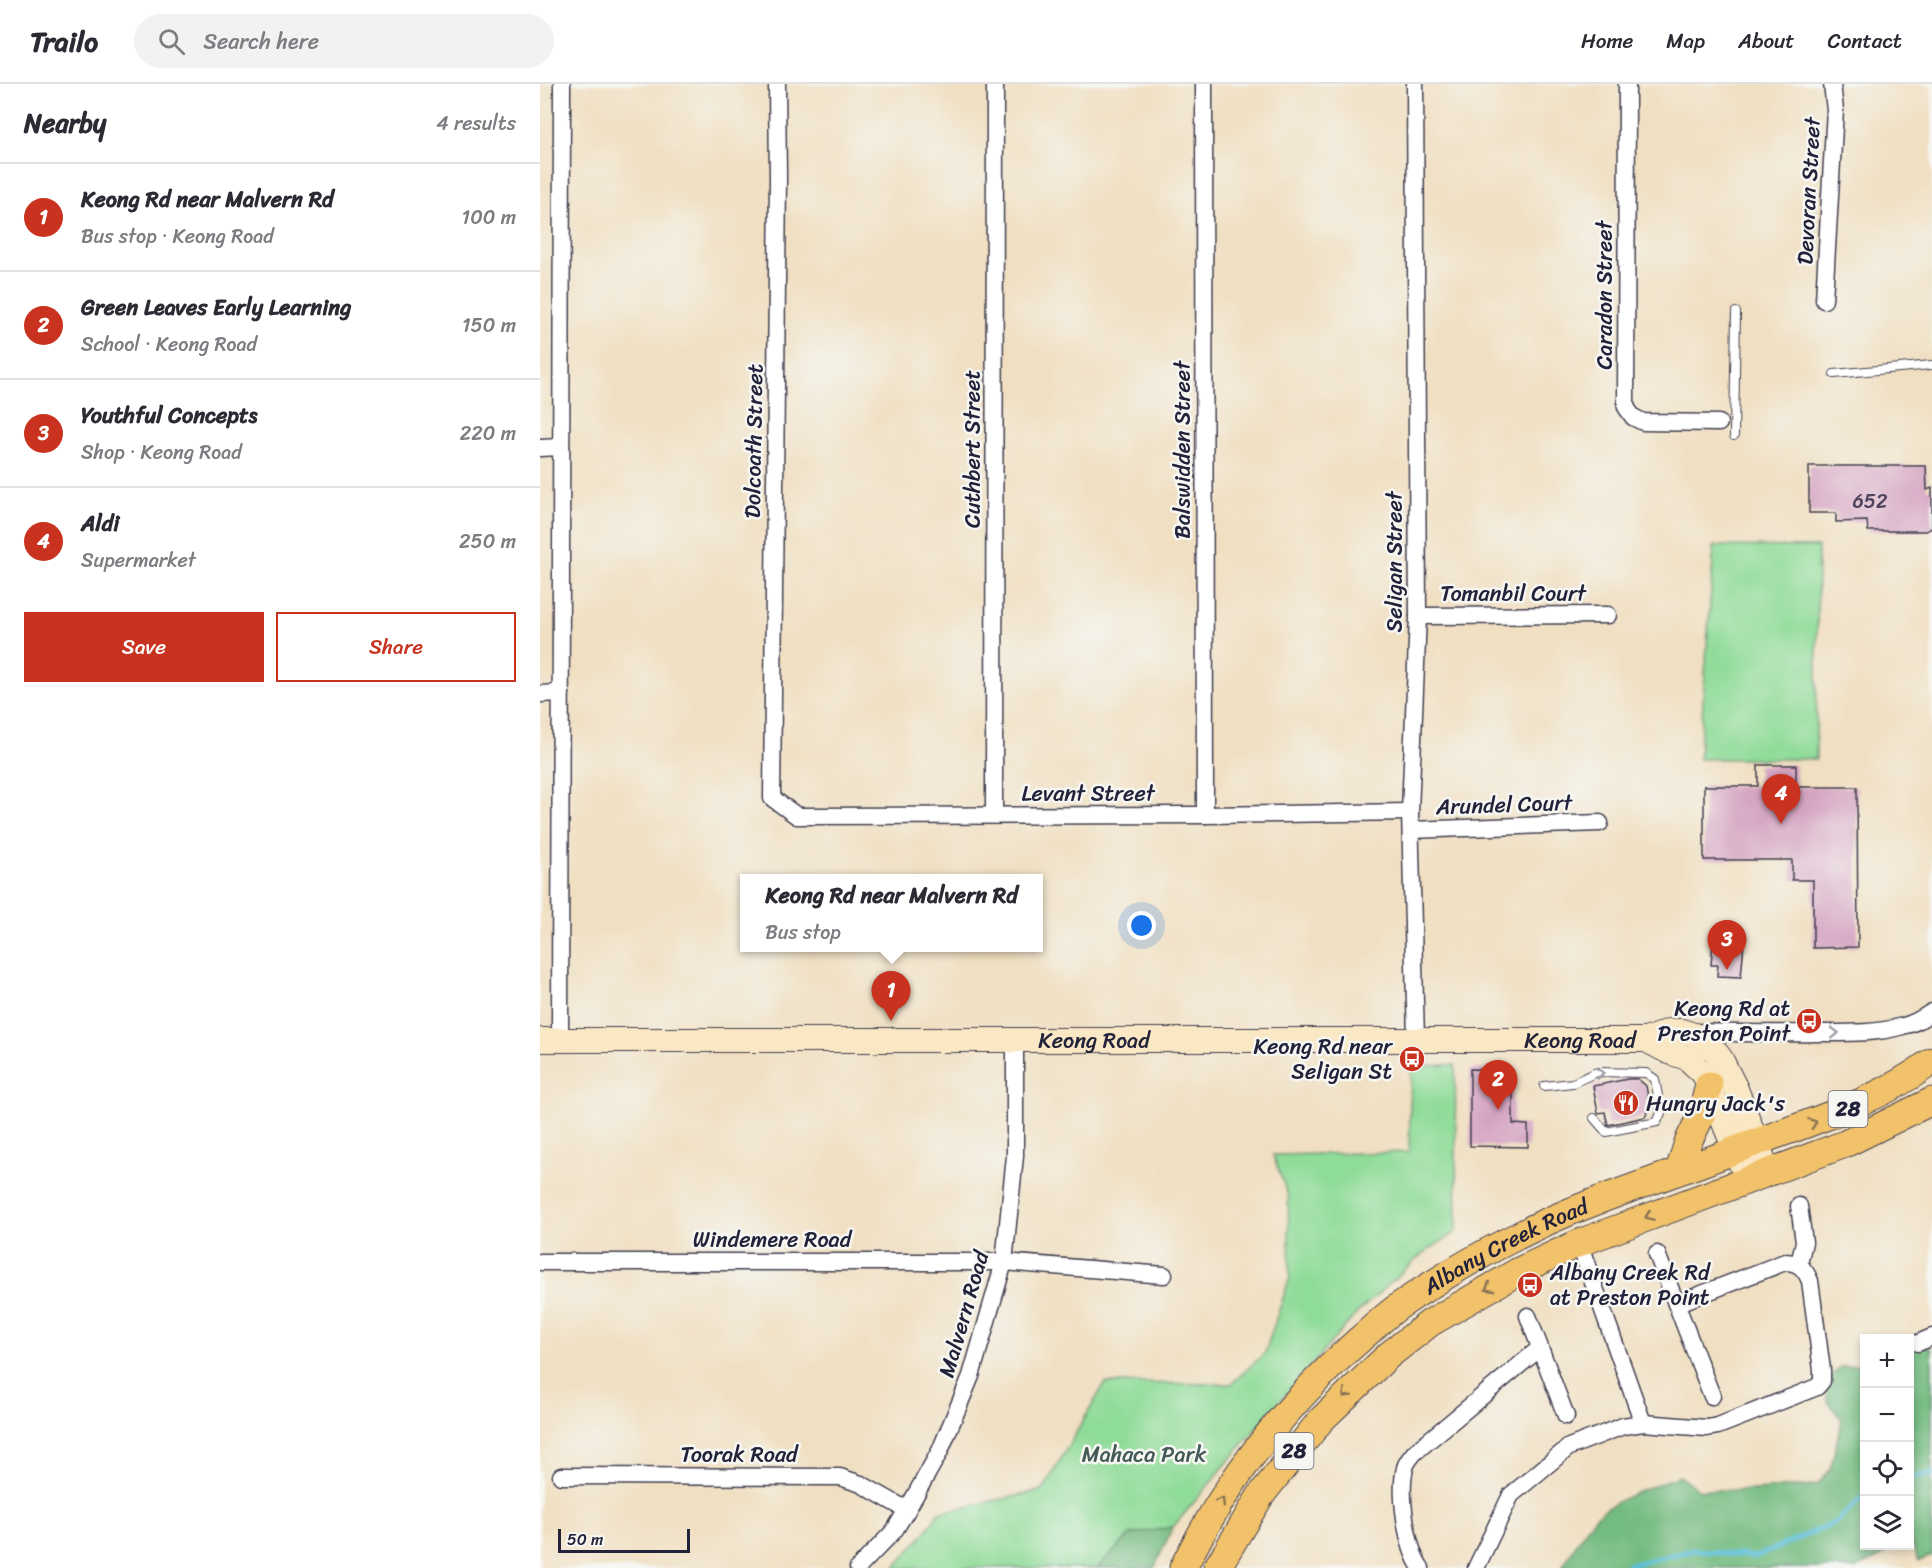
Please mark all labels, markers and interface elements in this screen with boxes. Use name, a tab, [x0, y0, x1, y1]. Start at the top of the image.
search box	[134, 14, 554, 68]
text: Trailo	[30, 17, 98, 66]
text: Search here	[203, 22, 319, 61]
text: Home	[1581, 22, 1633, 60]
text: Map	[1666, 22, 1705, 60]
text: About	[1738, 22, 1795, 60]
text: Contact	[1828, 22, 1902, 60]
icon: search	[155, 25, 188, 58]
text: Nearby	[24, 100, 106, 146]
text: 4 results	[436, 106, 516, 141]
street label: Devoran Street	[1785, 115, 1832, 266]
text: Keong Rd near Malvern Rd	[81, 180, 334, 219]
text: 1	[39, 200, 48, 235]
text: 100 m	[462, 200, 516, 235]
text: Bus stop · Keong Road	[81, 219, 274, 254]
street label: Caradon Street	[1585, 219, 1624, 369]
text: Green Leaves Early Learning	[81, 288, 351, 327]
text: 2	[38, 308, 49, 343]
text: 150 m	[462, 308, 516, 343]
text: School · Keong Road	[81, 327, 257, 362]
street label: Balswidden Street	[1163, 360, 1202, 539]
street label: Dolcoath Street	[733, 363, 774, 519]
street label: Cuthbert Street	[953, 370, 992, 528]
text: Youthful Concepts	[81, 396, 258, 435]
text: 3	[38, 416, 49, 451]
text: 220 m	[460, 416, 516, 451]
text: Shop · Keong Road	[81, 435, 242, 470]
house number: 652	[1852, 484, 1888, 519]
street label: Seligan Street	[1375, 490, 1414, 633]
text: Aldi	[81, 504, 119, 543]
text: 4	[37, 524, 50, 559]
text: 250 m	[459, 524, 516, 559]
text: Supermarket	[81, 543, 196, 578]
street label: Tomanbil Court	[1440, 574, 1587, 613]
button: Save	[24, 612, 264, 682]
button: Share	[276, 612, 516, 682]
street label: Levant Street	[1021, 774, 1156, 813]
pin: 4	[1762, 774, 1800, 824]
street label: Arundel Court	[1434, 783, 1574, 826]
popup	[740, 874, 1043, 952]
text: Keong Rd near Malvern Rd	[765, 876, 1018, 915]
your location	[1127, 911, 1156, 940]
text: Bus stop	[765, 915, 841, 950]
pin: 3	[1708, 920, 1746, 970]
pin: 1	[872, 972, 910, 1021]
place label: Keong Rd at Preston Point	[1658, 989, 1791, 1053]
bus stop icon: Keong Rd at Preston Point	[1794, 1006, 1824, 1036]
street label: Keong Road	[1038, 1021, 1151, 1060]
street label: Keong Road	[1524, 1021, 1637, 1060]
one-way arrow	[1831, 1026, 1840, 1039]
place label: Keong Rd near Seligan St	[1254, 1027, 1394, 1091]
bus stop icon: Keong Rd near Seligan St	[1397, 1044, 1427, 1074]
pin: 2	[1478, 1060, 1518, 1110]
one-way arrow	[1596, 1068, 1605, 1080]
place label: Hungry Jack's	[1646, 1084, 1786, 1123]
restaurant icon: Hungry Jack's	[1611, 1088, 1641, 1118]
road number: 28	[1828, 1091, 1868, 1127]
one-way arrow	[1807, 1117, 1817, 1130]
street label: Albany Creek Road	[1414, 1187, 1595, 1306]
one-way arrow	[1645, 1209, 1656, 1221]
street label: Windemere Road	[693, 1220, 853, 1259]
street label: Malvern Road	[927, 1245, 1001, 1382]
place label: Albany Creek Rd at Preston Point	[1549, 1253, 1711, 1317]
bus stop icon: Albany Creek Rd at Preston Point	[1515, 1270, 1545, 1300]
one-way arrow	[1485, 1281, 1496, 1292]
map controls	[1860, 1334, 1914, 1550]
button: +	[1860, 1334, 1914, 1388]
one-way arrow	[1343, 1387, 1354, 1398]
button: −	[1860, 1388, 1914, 1442]
road number: 28	[1274, 1433, 1314, 1469]
street label: Toorak Road	[680, 1435, 799, 1474]
park label: Mahaca Park	[1082, 1435, 1207, 1474]
button: locate	[1860, 1442, 1914, 1496]
button: layers	[1860, 1496, 1914, 1550]
one-way arrow	[1213, 1497, 1225, 1507]
text: 50 m	[567, 1525, 603, 1554]
scale bar	[558, 1526, 690, 1554]

